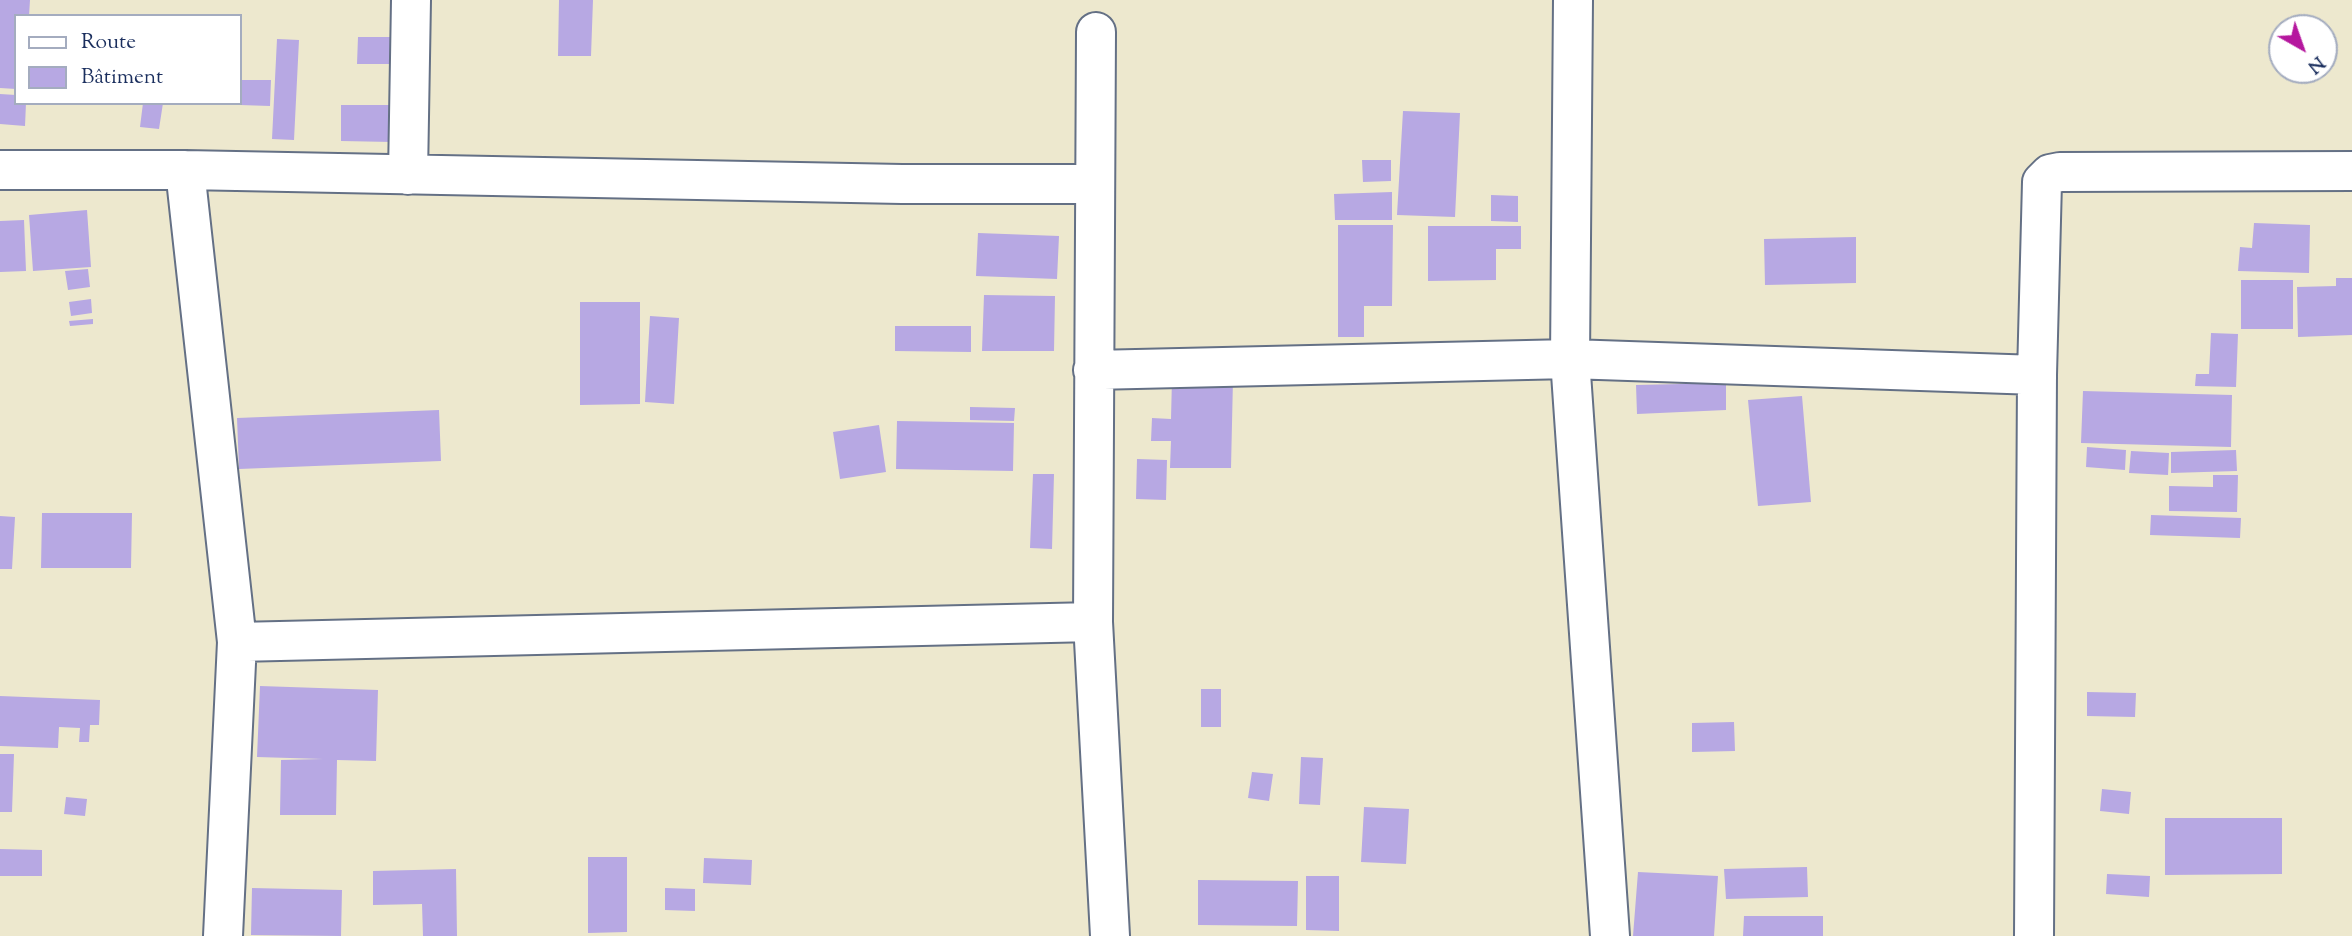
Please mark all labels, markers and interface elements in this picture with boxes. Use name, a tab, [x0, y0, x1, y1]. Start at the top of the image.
legend	[14, 14, 242, 105]
north arrow	[2268, 14, 2338, 84]
text: Route	[81, 28, 136, 58]
text: N	[2301, 49, 2330, 79]
text: Bâtiment	[81, 63, 163, 93]

